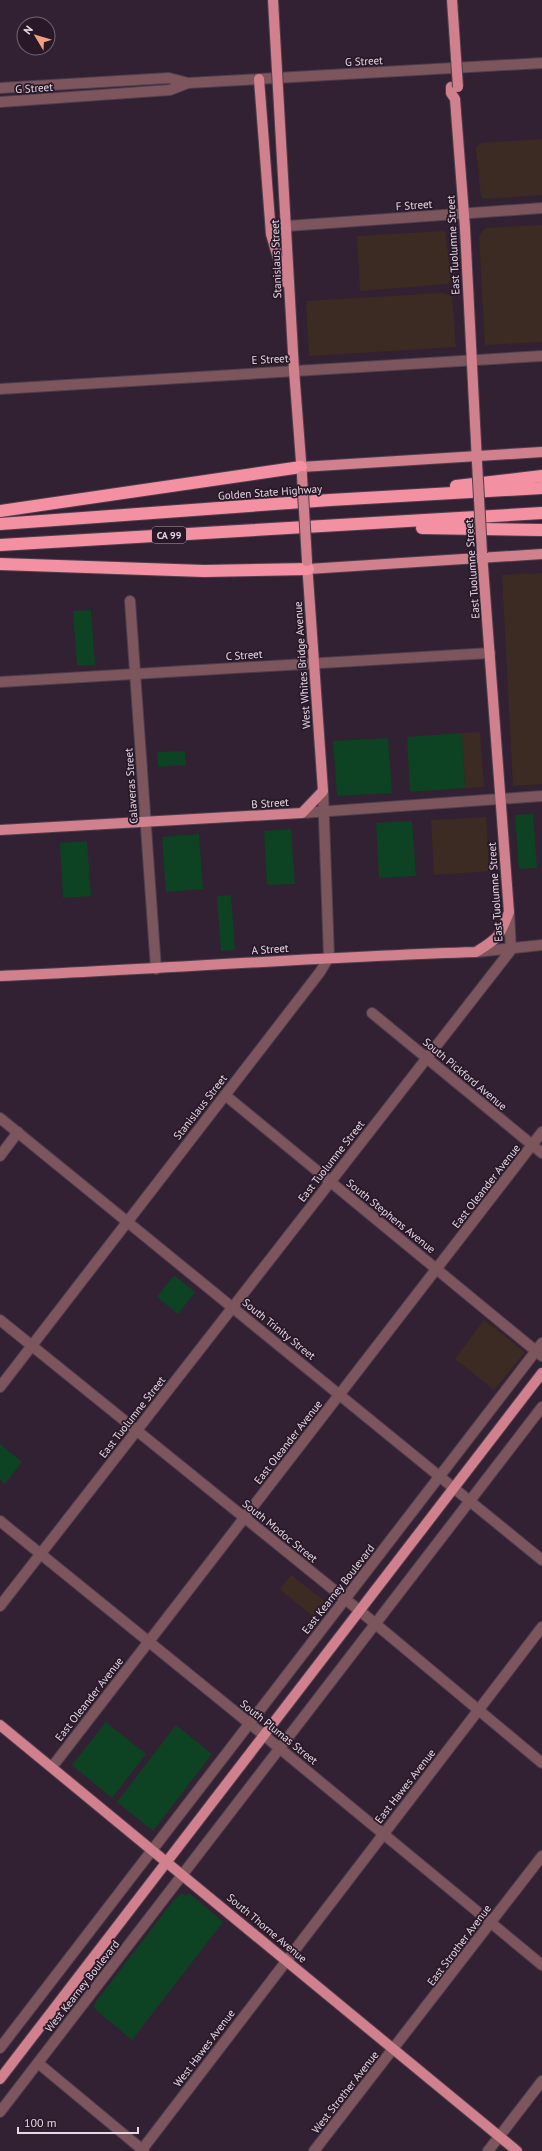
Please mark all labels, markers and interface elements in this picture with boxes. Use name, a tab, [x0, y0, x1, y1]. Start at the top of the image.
north arrow	[16, 16, 56, 56]
text: N	[20, 23, 36, 37]
street label: G Street	[345, 53, 383, 69]
street label: G Street	[15, 80, 54, 96]
street label: East Tuolumne Street	[443, 195, 463, 295]
street label: F Street	[395, 197, 433, 213]
street label: Stanislaus Street	[268, 219, 284, 299]
street label: E Street	[251, 351, 289, 367]
street label: Golden State Highway	[217, 481, 323, 503]
street label: East Tuolumne Street	[462, 518, 482, 619]
road number: CA 99	[152, 527, 186, 543]
street label: West Whites Bridge Avenue	[291, 600, 313, 729]
street label: C Street	[225, 647, 263, 663]
street label: Calaveras Street	[121, 747, 141, 824]
street label: B Street	[251, 795, 289, 811]
street label: East Tuolumne Street	[485, 841, 505, 942]
street label: A Street	[251, 941, 289, 957]
street label: South Pickford Avenue	[420, 1035, 510, 1114]
street label: Stanislaus Street	[170, 1071, 230, 1142]
street label: East Tuolumne Street	[295, 1117, 367, 1205]
street label: East Oleander Avenue	[449, 1141, 523, 1231]
street label: South Stephens Avenue	[344, 1176, 439, 1256]
street label: South Trinity Street	[240, 1295, 319, 1363]
street label: East Tuolumne Street	[96, 1373, 168, 1461]
street label: East Oleander Avenue	[251, 1397, 325, 1487]
street label: South Modoc Street	[240, 1496, 321, 1566]
street label: East Kearney Boulevard	[299, 1541, 377, 1637]
street label: East Oleander Avenue	[52, 1654, 126, 1744]
street label: South Plumas Street	[237, 1696, 321, 1768]
street label: East Hawes Avenue	[372, 1746, 439, 1826]
street label: South Thorne Avenue	[224, 1890, 310, 1966]
street label: East Strother Avenue	[424, 1901, 494, 1988]
street label: West Kearney Boulevard	[42, 1937, 122, 2035]
street label: West Hawes Avenue	[170, 2006, 238, 2090]
street label: West Strother Avenue	[308, 2048, 382, 2136]
scale bar	[18, 2109, 138, 2135]
text: 100 m	[24, 2115, 57, 2130]

